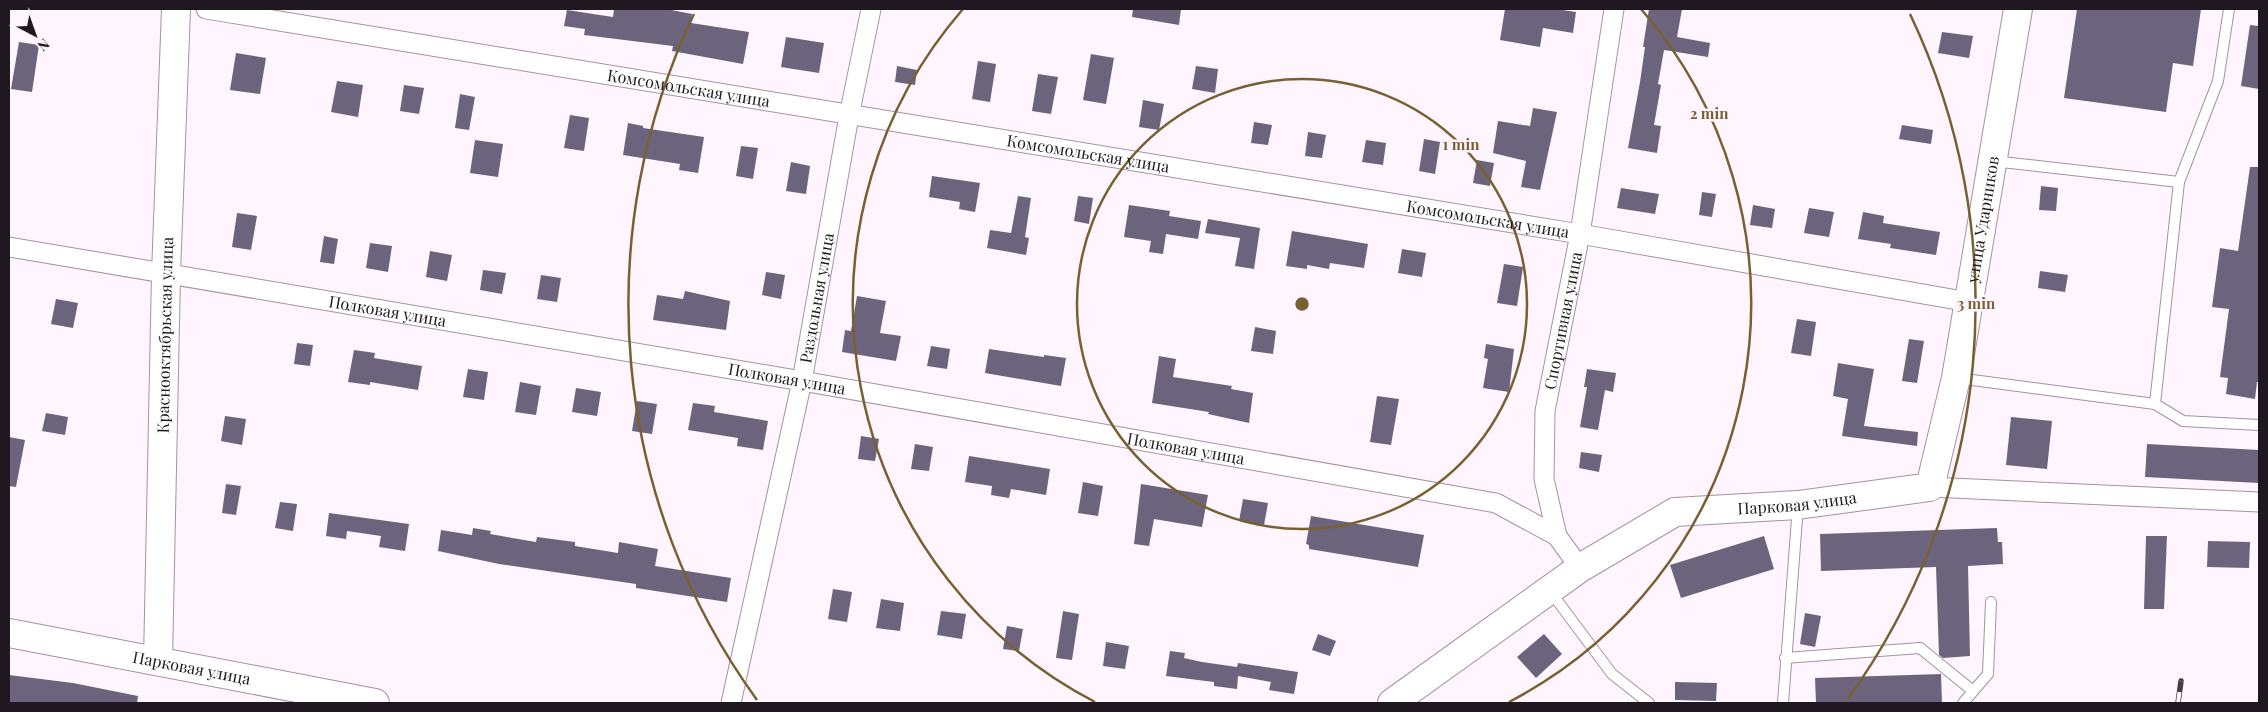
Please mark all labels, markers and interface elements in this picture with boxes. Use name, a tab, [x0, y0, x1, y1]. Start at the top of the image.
north arrow	[10, 10, 60, 60]
text: N	[34, 35, 54, 56]
street label: Комсомольская улица	[606, 64, 772, 111]
text: 2 min	[1690, 103, 1729, 123]
street label: Комсомольская улица	[1005, 129, 1171, 177]
text: 1 min	[1443, 134, 1480, 154]
street label: улица Ударников	[1961, 154, 2003, 285]
street label: Комсомольская улица	[1405, 195, 1571, 242]
street label: Раздольная улица	[794, 231, 838, 365]
street label: Краснооктябрьская улица	[152, 236, 177, 434]
street label: Спортивная улица	[1538, 250, 1586, 391]
street label: Полковая улица	[327, 290, 448, 331]
text: 3 min	[1957, 293, 1996, 313]
centre of rings	[1293, 295, 1311, 313]
street label: Полковая улица	[727, 358, 847, 398]
street label: Полковая улица	[1126, 427, 1246, 469]
street label: Парковая улица	[1737, 486, 1858, 518]
street label: Парковая улица	[131, 646, 252, 689]

